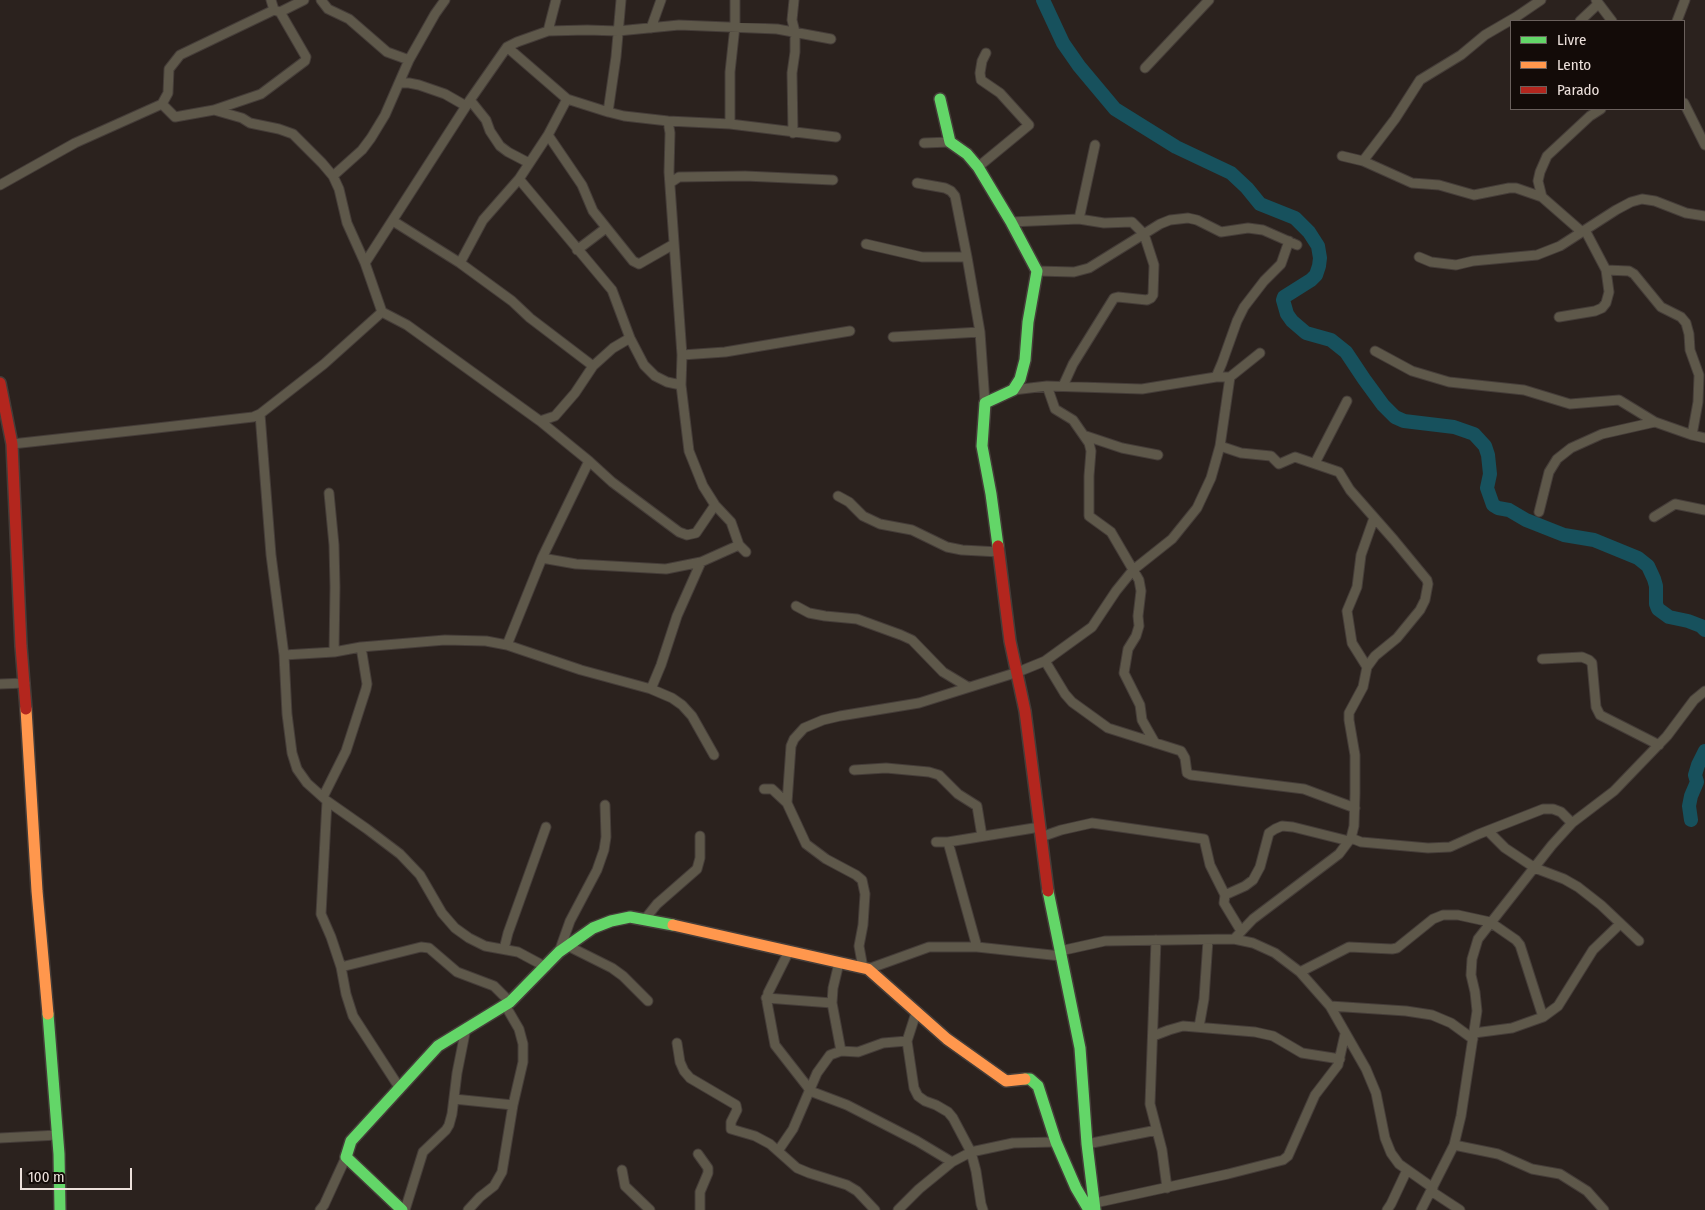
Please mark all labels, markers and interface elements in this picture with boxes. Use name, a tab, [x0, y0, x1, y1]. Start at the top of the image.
legend	[1510, 20, 1685, 110]
text: Livre	[1557, 31, 1586, 49]
text: Lento	[1557, 56, 1591, 74]
text: Parado	[1557, 81, 1599, 99]
scale bar	[22, 1158, 135, 1190]
text: 100 m	[28, 1168, 65, 1186]

